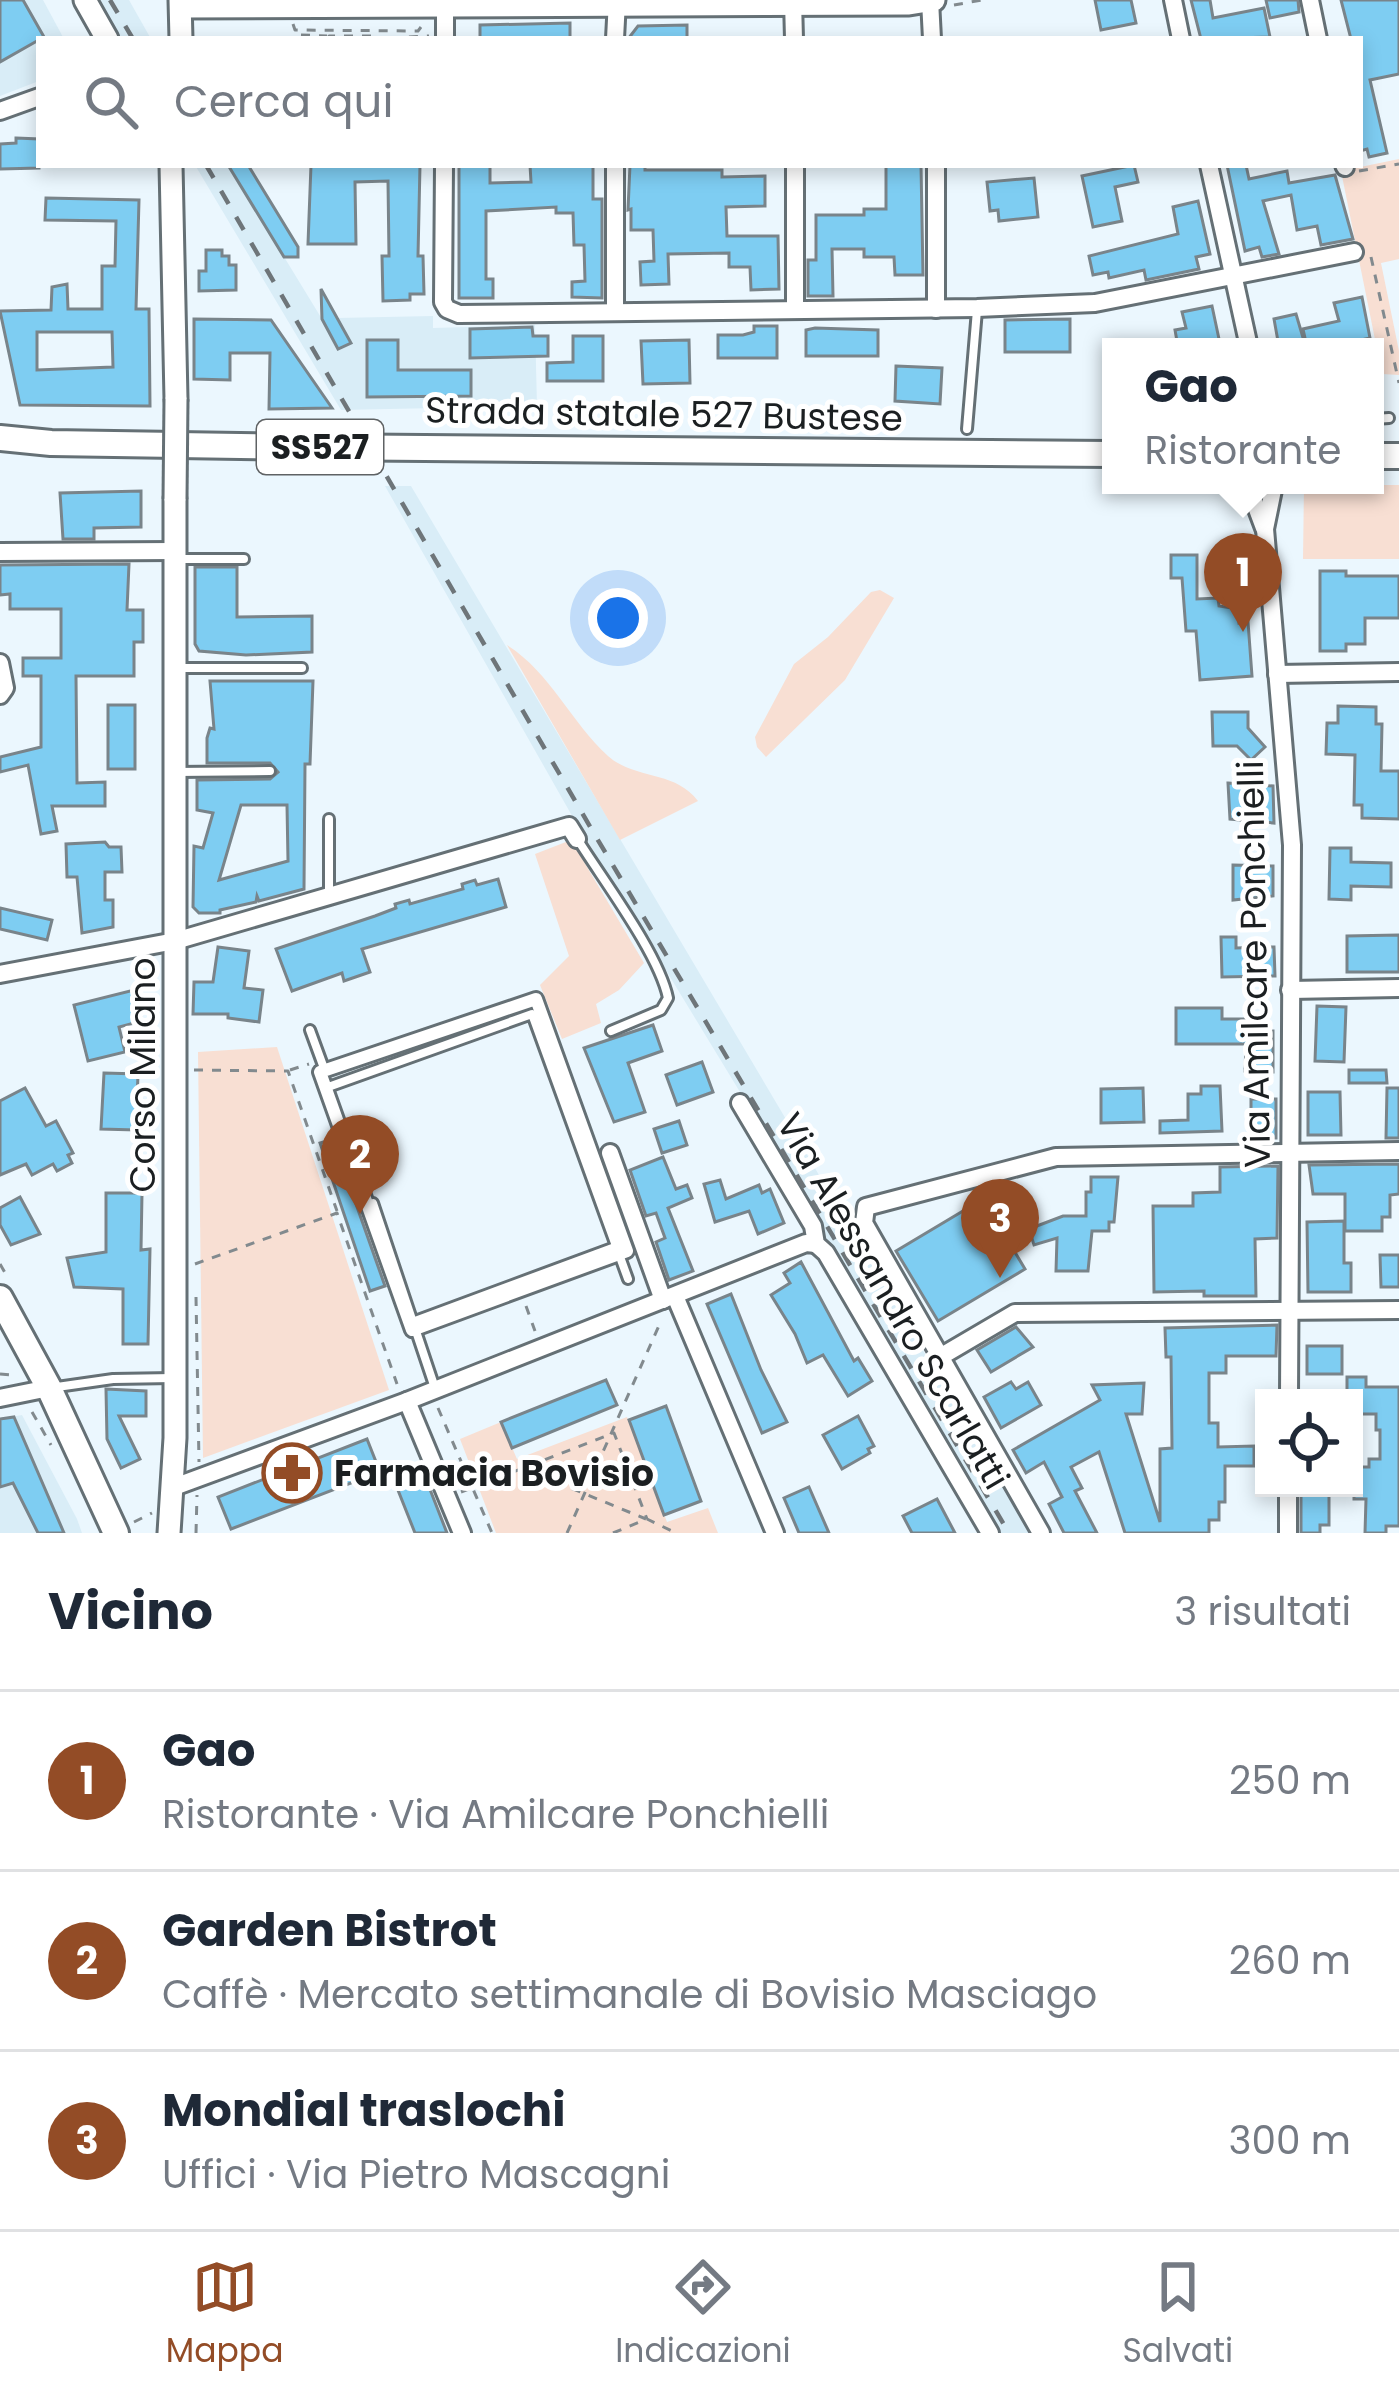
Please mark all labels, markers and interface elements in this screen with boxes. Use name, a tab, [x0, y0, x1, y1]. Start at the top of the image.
search box	[36, 36, 1363, 168]
icon: search	[78, 69, 144, 135]
text: Cerca qui	[174, 70, 393, 133]
popup	[1102, 338, 1384, 494]
text: Gao	[1144, 355, 1238, 418]
street label: Strada statale 527 Bustese	[425, 384, 903, 444]
road number: SS527	[257, 420, 383, 474]
text: Ristorante	[1144, 423, 1342, 478]
pin: 1	[1204, 533, 1282, 632]
your location	[588, 588, 648, 648]
street label: Via Amilcare Ponchielli	[1225, 760, 1283, 1168]
street label: Corso Milano	[117, 958, 168, 1192]
street label: Via Alessandro Scarlatti	[764, 1103, 1022, 1499]
pin: 2	[321, 1115, 399, 1214]
pin: 3	[961, 1179, 1039, 1278]
map controls	[1255, 1389, 1363, 1497]
button: locate	[1255, 1389, 1363, 1497]
pharmacy icon: Farmacia Bovisio	[261, 1442, 323, 1504]
place label: Farmacia Bovisio	[334, 1448, 654, 1499]
text: Vicino	[48, 1575, 213, 1647]
text: 3 risultati	[1174, 1584, 1351, 1639]
text: Gao	[162, 1719, 256, 1782]
text: 1	[80, 1753, 94, 1808]
text: 250 m	[1229, 1753, 1351, 1808]
text: Ristorante · Via Amilcare Ponchielli	[162, 1787, 829, 1842]
text: Garden Bistrot	[162, 1899, 497, 1962]
text: 2	[76, 1933, 98, 1988]
text: 260 m	[1229, 1933, 1351, 1988]
text: Caffè · Mercato settimanale di Bovisio Masciago	[162, 1967, 1097, 2022]
text: Mondial traslochi	[162, 2079, 565, 2142]
text: 3	[75, 2113, 99, 2168]
text: 300 m	[1228, 2113, 1351, 2168]
text: Uffici · Via Pietro Mascagni	[162, 2147, 670, 2202]
tab: Mappa	[166, 2254, 284, 2376]
tab: Indicazioni	[615, 2254, 791, 2376]
tab: Salvati	[1122, 2254, 1233, 2376]

